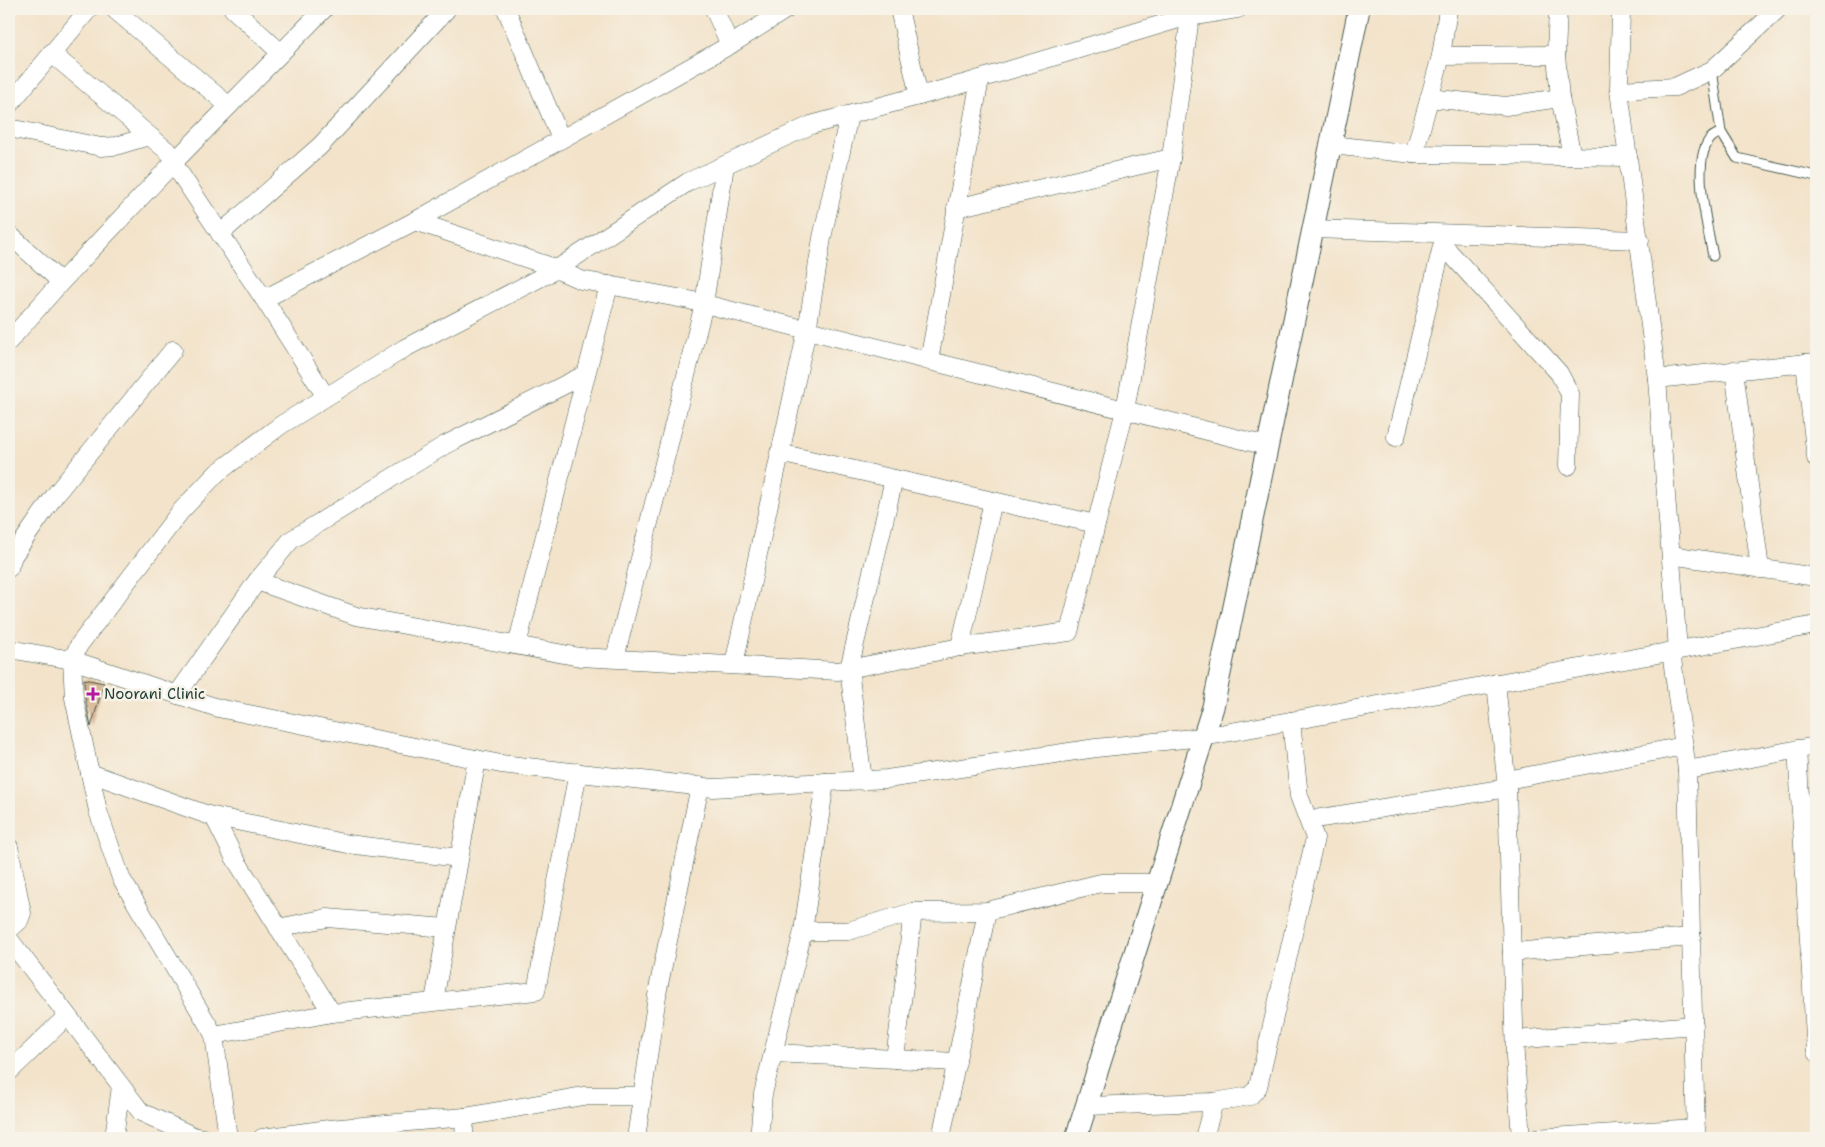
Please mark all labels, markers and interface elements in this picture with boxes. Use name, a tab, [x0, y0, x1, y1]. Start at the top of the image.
place label: Noorani Clinic	[104, 684, 205, 704]
marker: Noorani Clinic	[86, 687, 100, 701]

